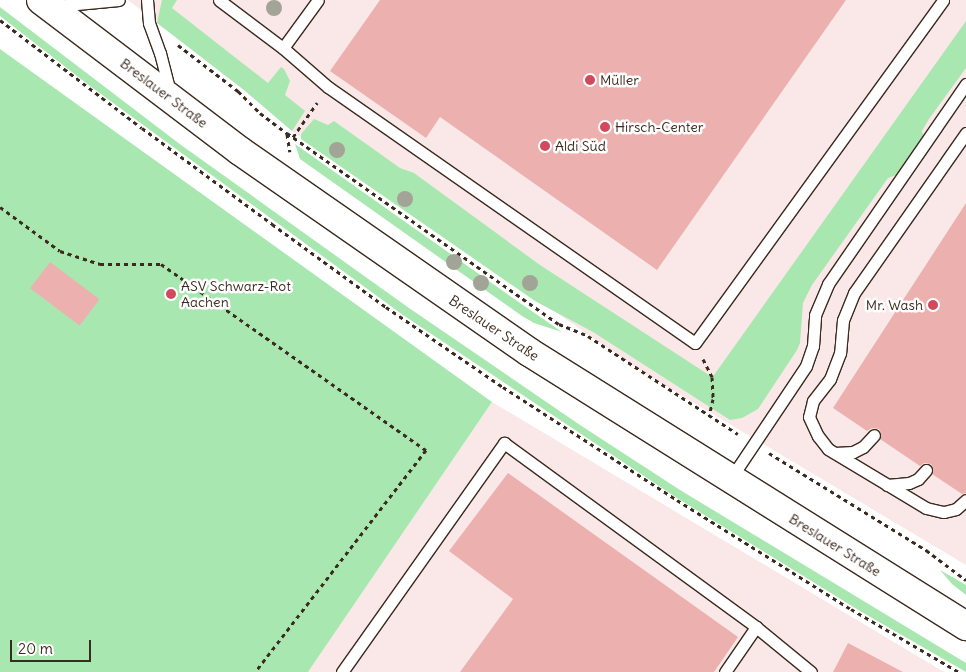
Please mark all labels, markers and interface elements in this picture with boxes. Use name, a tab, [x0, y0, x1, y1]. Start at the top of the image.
street label: Breslauer Straße	[117, 55, 211, 131]
place label: Müller	[600, 72, 639, 88]
marker: Müller	[584, 74, 596, 86]
place label: Hirsch-Center	[615, 119, 704, 135]
marker: Hirsch-Center	[599, 121, 611, 133]
place label: Aldi Süd	[555, 138, 606, 154]
marker: Aldi Süd	[539, 140, 551, 152]
place label: ASV Schwarz-Rot Aachen	[181, 278, 291, 310]
marker: ASV Schwarz-Rot Aachen	[165, 288, 177, 300]
street label: Breslauer Straße	[446, 292, 542, 364]
place label: Mr. Wash	[866, 297, 923, 313]
marker: Mr. Wash	[927, 299, 939, 311]
street label: Breslauer Straße	[786, 510, 884, 580]
scale bar	[12, 630, 94, 662]
text: 20 m	[18, 639, 53, 658]

